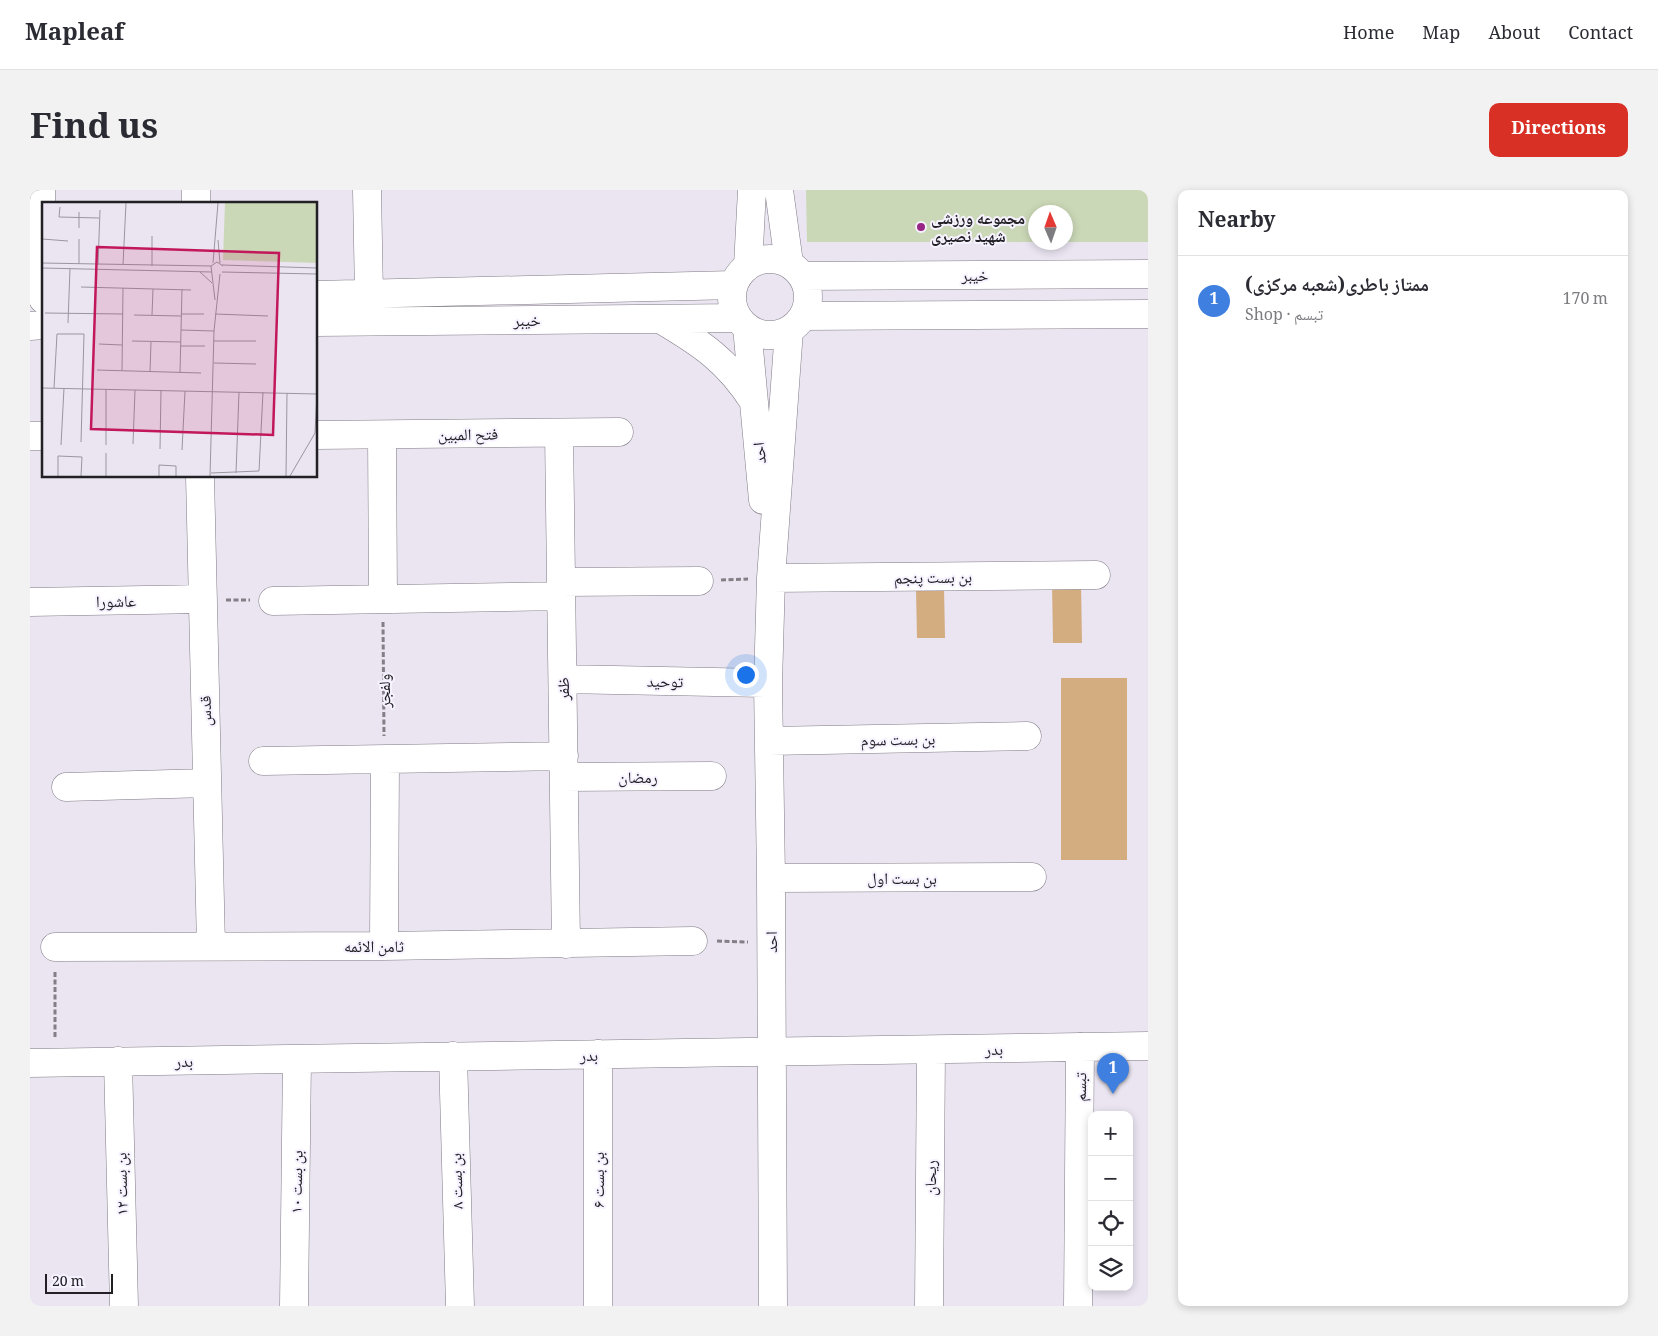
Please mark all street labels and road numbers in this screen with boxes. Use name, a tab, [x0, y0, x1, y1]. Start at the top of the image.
street label: خیبر	[960, 264, 989, 291]
street label: خیبر	[512, 309, 541, 336]
street label: فتح المبین	[438, 422, 498, 451]
street label: احد	[747, 441, 776, 465]
street label: بن بست پنجم	[894, 565, 972, 594]
street label: عاشورا	[96, 590, 136, 617]
street label: توحید	[646, 670, 684, 697]
street label: ولفجر	[373, 674, 400, 709]
street label: ظفر	[552, 677, 579, 702]
street label: قدس	[194, 695, 221, 726]
street label: بن بست سوم	[860, 727, 936, 756]
street label: رمضان	[618, 766, 658, 793]
street label: بن بست اول	[867, 867, 937, 894]
street label: احد	[760, 931, 787, 953]
street label: ثامن الائمه	[344, 935, 405, 962]
street label: بدر	[984, 1038, 1003, 1065]
street label: بدر	[579, 1044, 598, 1071]
street label: بدر	[174, 1050, 193, 1077]
street label: تبسم	[1069, 1072, 1096, 1102]
street label: بن بست ۱۰	[284, 1150, 313, 1214]
street label: بن بست ۱۲	[109, 1152, 138, 1216]
street label: بن بست ۸	[444, 1152, 473, 1209]
street label: بن بست ۶	[587, 1152, 614, 1208]
street label: ریحان	[919, 1160, 946, 1196]

